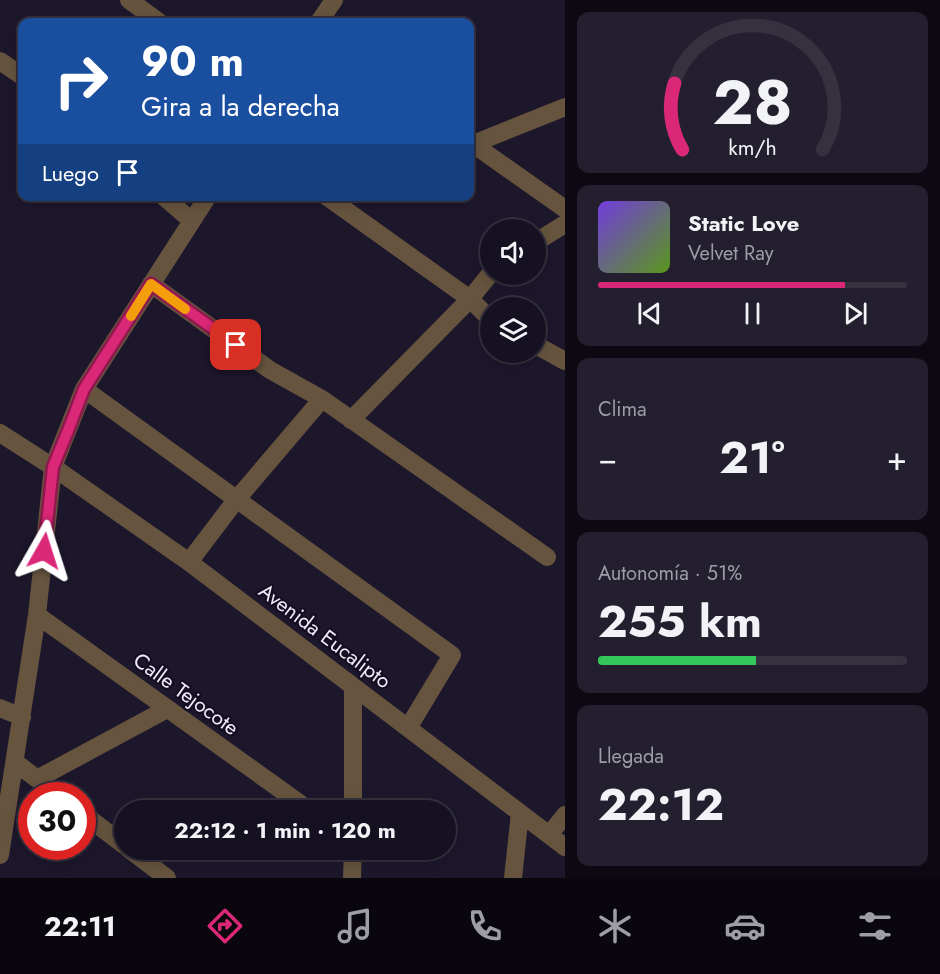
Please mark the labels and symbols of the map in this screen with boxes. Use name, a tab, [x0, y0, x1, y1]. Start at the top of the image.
pin	[210, 319, 261, 370]
position arrow	[12, 519, 76, 583]
street label: Avenida Eucalipto	[253, 576, 397, 696]
street label: Calle Tejocote	[127, 645, 245, 743]
speed limit sign: 30	[18, 782, 96, 860]

